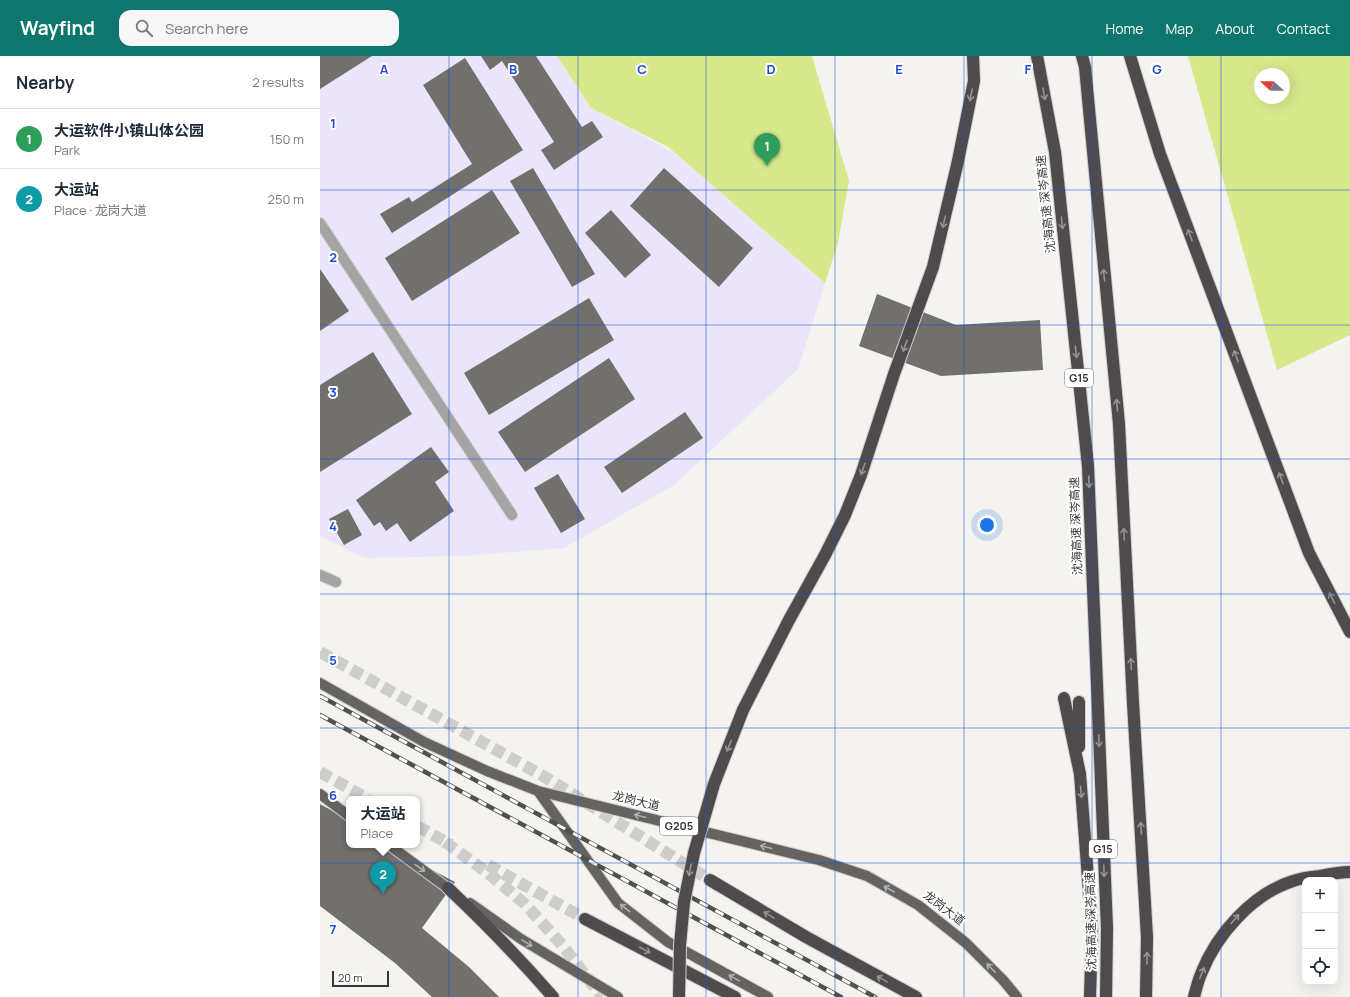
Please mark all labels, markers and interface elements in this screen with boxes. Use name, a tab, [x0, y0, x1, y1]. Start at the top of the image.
search box	[119, 10, 399, 46]
text: Wayfind	[20, 15, 95, 41]
icon: search	[133, 17, 155, 39]
text: Search here	[165, 18, 248, 39]
text: Home	[1106, 19, 1143, 38]
text: Map	[1165, 19, 1193, 38]
text: About	[1215, 19, 1255, 38]
text: Contact	[1277, 19, 1330, 38]
text: A	[380, 60, 389, 78]
text: B	[509, 60, 517, 78]
text: C	[637, 60, 647, 78]
text: D	[766, 60, 776, 78]
text: E	[895, 60, 903, 78]
text: F	[1025, 60, 1032, 78]
text: G	[1152, 60, 1162, 78]
north arrow	[1254, 68, 1290, 104]
text: Nearby	[16, 71, 74, 94]
text: 2 results	[252, 73, 304, 91]
one-way arrow	[1041, 87, 1049, 100]
one-way arrow	[967, 88, 975, 101]
text: 1	[330, 114, 336, 132]
text: 大运软件小镇山体公园	[54, 120, 204, 141]
text: 1	[26, 130, 32, 148]
text: 150 m	[270, 130, 304, 148]
pin: 1	[754, 133, 780, 166]
text: Park	[54, 141, 80, 159]
street label: 沈海高速 深岑高速	[1032, 154, 1059, 254]
text: 大运站	[54, 179, 99, 200]
text: 2	[25, 190, 33, 208]
text: 250 m	[268, 190, 304, 208]
text: Place · 龙岗大道	[54, 201, 147, 219]
one-way arrow	[939, 215, 947, 228]
one-way arrow	[1059, 216, 1066, 229]
one-way arrow	[1186, 229, 1194, 241]
text: 2	[329, 248, 337, 266]
one-way arrow	[1101, 269, 1108, 282]
one-way arrow	[900, 339, 908, 351]
one-way arrow	[1072, 345, 1080, 358]
one-way arrow	[1231, 351, 1239, 363]
road number: G15	[1065, 369, 1093, 387]
text: 3	[329, 383, 337, 401]
one-way arrow	[1113, 399, 1121, 412]
one-way arrow	[858, 462, 866, 474]
one-way arrow	[1277, 473, 1285, 485]
one-way arrow	[1085, 475, 1092, 488]
street label: 沈海高速 深岑高速	[1065, 477, 1086, 575]
your location	[977, 515, 997, 535]
text: 4	[329, 517, 337, 535]
one-way arrow	[1121, 528, 1128, 541]
one-way arrow	[1328, 592, 1335, 604]
text: 5	[329, 651, 337, 669]
one-way arrow	[1127, 658, 1134, 671]
one-way arrow	[1095, 734, 1103, 747]
one-way arrow	[725, 739, 732, 751]
one-way arrow	[1078, 785, 1085, 798]
text: 6	[329, 786, 337, 804]
street label: 龙岗大道	[611, 786, 661, 815]
popup	[346, 796, 420, 848]
text: 大运站	[360, 803, 406, 824]
one-way arrow	[634, 812, 647, 819]
road number: G205	[660, 817, 698, 835]
one-way arrow	[1137, 822, 1144, 835]
text: Place	[360, 824, 393, 842]
road number: G15	[1089, 840, 1117, 858]
one-way arrow	[760, 842, 773, 850]
pin: 2	[370, 861, 396, 894]
one-way arrow	[686, 863, 694, 876]
one-way arrow	[415, 864, 426, 872]
one-way arrow	[1101, 864, 1108, 877]
street label: 沈海高速 深岑高速	[1081, 872, 1100, 970]
map controls	[1302, 877, 1338, 985]
button: +	[1302, 877, 1338, 913]
one-way arrow	[883, 884, 895, 892]
street label: 龙岗大道	[920, 886, 969, 929]
one-way arrow	[619, 904, 630, 913]
one-way arrow	[764, 911, 775, 919]
button: −	[1302, 913, 1338, 949]
one-way arrow	[1231, 914, 1240, 925]
text: 7	[330, 920, 337, 938]
one-way arrow	[521, 939, 533, 947]
one-way arrow	[639, 947, 651, 954]
button: locate	[1302, 949, 1338, 985]
one-way arrow	[1143, 952, 1151, 965]
one-way arrow	[986, 963, 996, 973]
one-way arrow	[1198, 968, 1206, 980]
scale bar	[332, 969, 389, 988]
text: 20 m	[338, 970, 363, 985]
one-way arrow	[728, 974, 740, 982]
one-way arrow	[876, 975, 888, 982]

